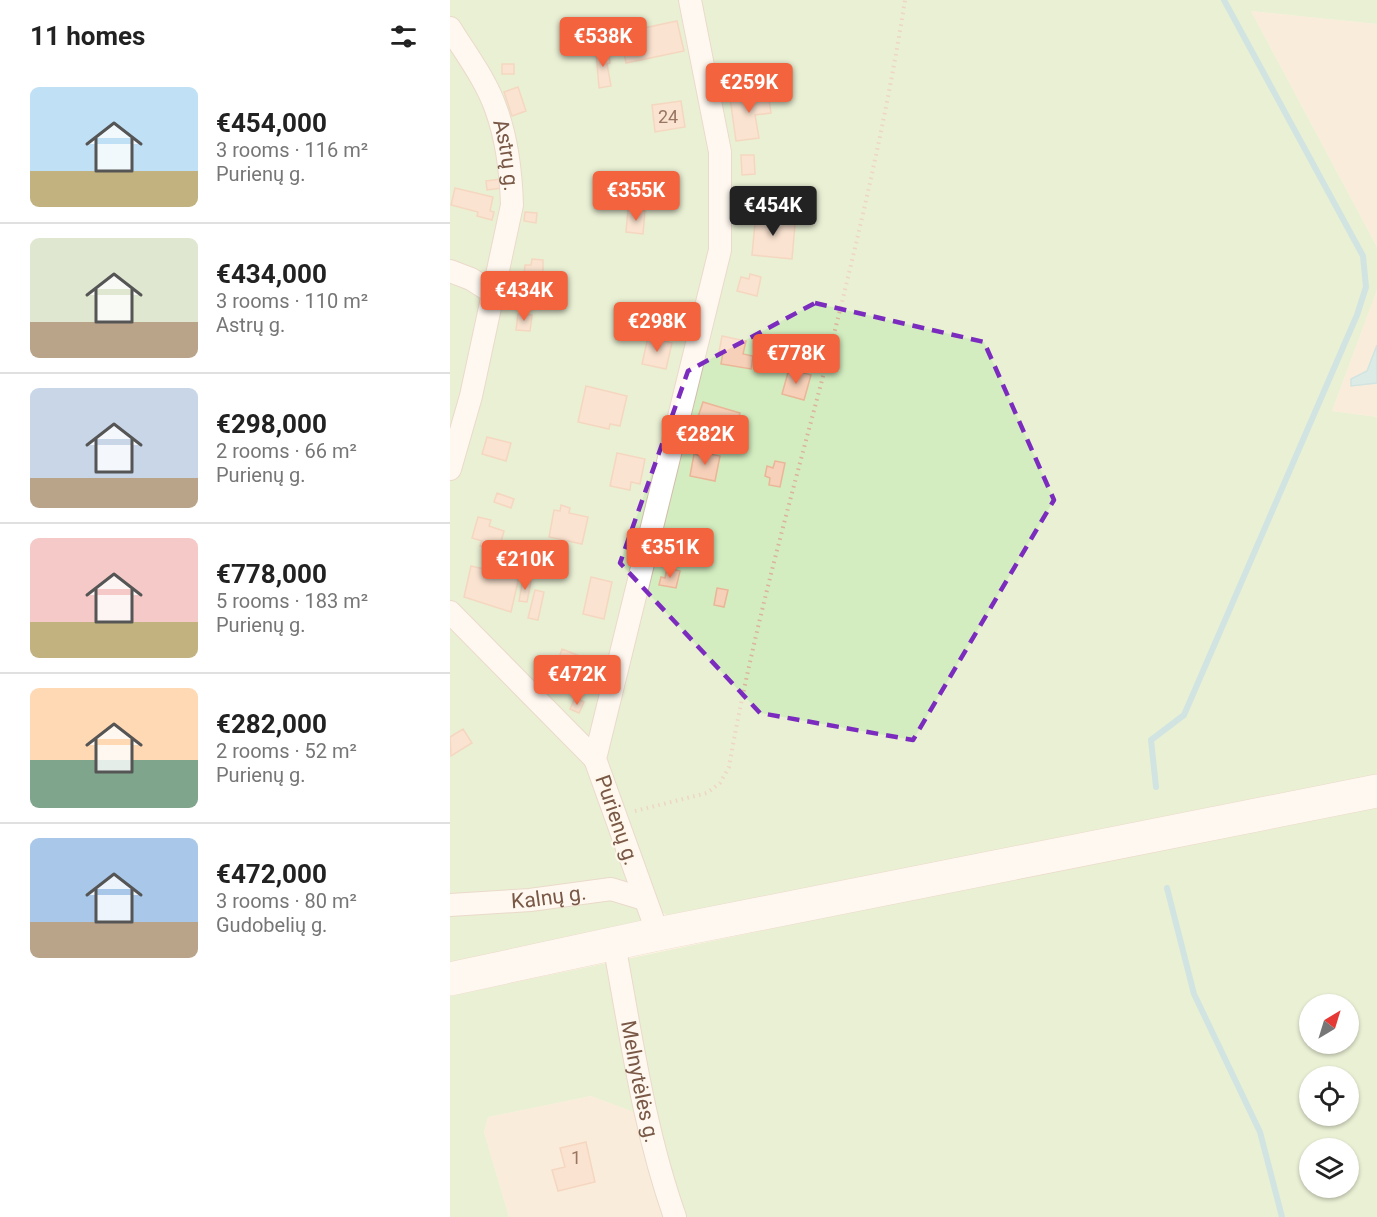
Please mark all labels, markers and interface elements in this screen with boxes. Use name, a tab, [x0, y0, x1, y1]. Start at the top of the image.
pin: €538K	[561, 17, 645, 68]
icon: filters	[387, 20, 420, 53]
text: 11 homes	[30, 21, 145, 51]
text: €538K	[574, 24, 632, 48]
pin: €259K	[707, 63, 791, 114]
text: €259K	[720, 70, 778, 94]
house number: 24	[658, 106, 678, 127]
text: €454,000	[216, 108, 327, 138]
icon: home	[78, 111, 150, 183]
street label: Astrų g.	[488, 116, 523, 192]
text: 3 rooms · 116 m²	[216, 138, 368, 162]
text: Purienų g.	[216, 162, 305, 186]
pin: €355K	[594, 171, 678, 222]
text: €355K	[607, 178, 665, 202]
pin: €454K	[731, 186, 815, 237]
text: €454K	[744, 193, 802, 217]
text: €434,000	[216, 259, 327, 289]
icon: home	[78, 262, 150, 334]
pin: €434K	[482, 271, 566, 322]
text: €434K	[495, 278, 553, 302]
text: 3 rooms · 110 m²	[216, 289, 368, 313]
pin: €298K	[615, 302, 699, 353]
text: €298K	[628, 309, 686, 333]
text: Astrų g.	[216, 313, 285, 337]
pin: €778K	[754, 334, 838, 385]
text: €778K	[767, 341, 825, 365]
text: €298,000	[216, 409, 327, 439]
icon: home	[78, 412, 150, 484]
pin: €282K	[663, 415, 747, 466]
text: €282K	[676, 422, 734, 446]
text: 2 rooms · 66 m²	[216, 439, 357, 463]
text: Purienų g.	[216, 463, 305, 487]
pin: €351K	[628, 528, 712, 579]
text: €351K	[641, 535, 699, 559]
pin: €210K	[483, 540, 567, 591]
text: €210K	[496, 547, 554, 571]
text: €778,000	[216, 559, 327, 589]
icon: home	[78, 562, 150, 634]
text: 5 rooms · 183 m²	[216, 589, 368, 613]
text: Purienų g.	[216, 613, 305, 637]
pin: €472K	[535, 655, 619, 706]
text: €472K	[548, 662, 606, 686]
text: €282,000	[216, 709, 327, 739]
icon: home	[78, 712, 150, 784]
text: 2 rooms · 52 m²	[216, 739, 357, 763]
text: Purienų g.	[216, 763, 305, 787]
street label: Purienų g.	[590, 772, 644, 868]
text: €472,000	[216, 859, 327, 889]
icon: home	[78, 862, 150, 934]
street label: Kalnų g.	[510, 880, 588, 913]
text: 3 rooms · 80 m²	[216, 889, 357, 913]
text: Gudobelių g.	[216, 913, 327, 937]
north arrow	[1299, 994, 1359, 1054]
map controls	[1299, 994, 1359, 1198]
street label: Melnytėlės g.	[616, 1019, 664, 1145]
button: locate	[1299, 1066, 1359, 1126]
button: layers	[1299, 1138, 1359, 1198]
house number: 1	[571, 1147, 581, 1168]

